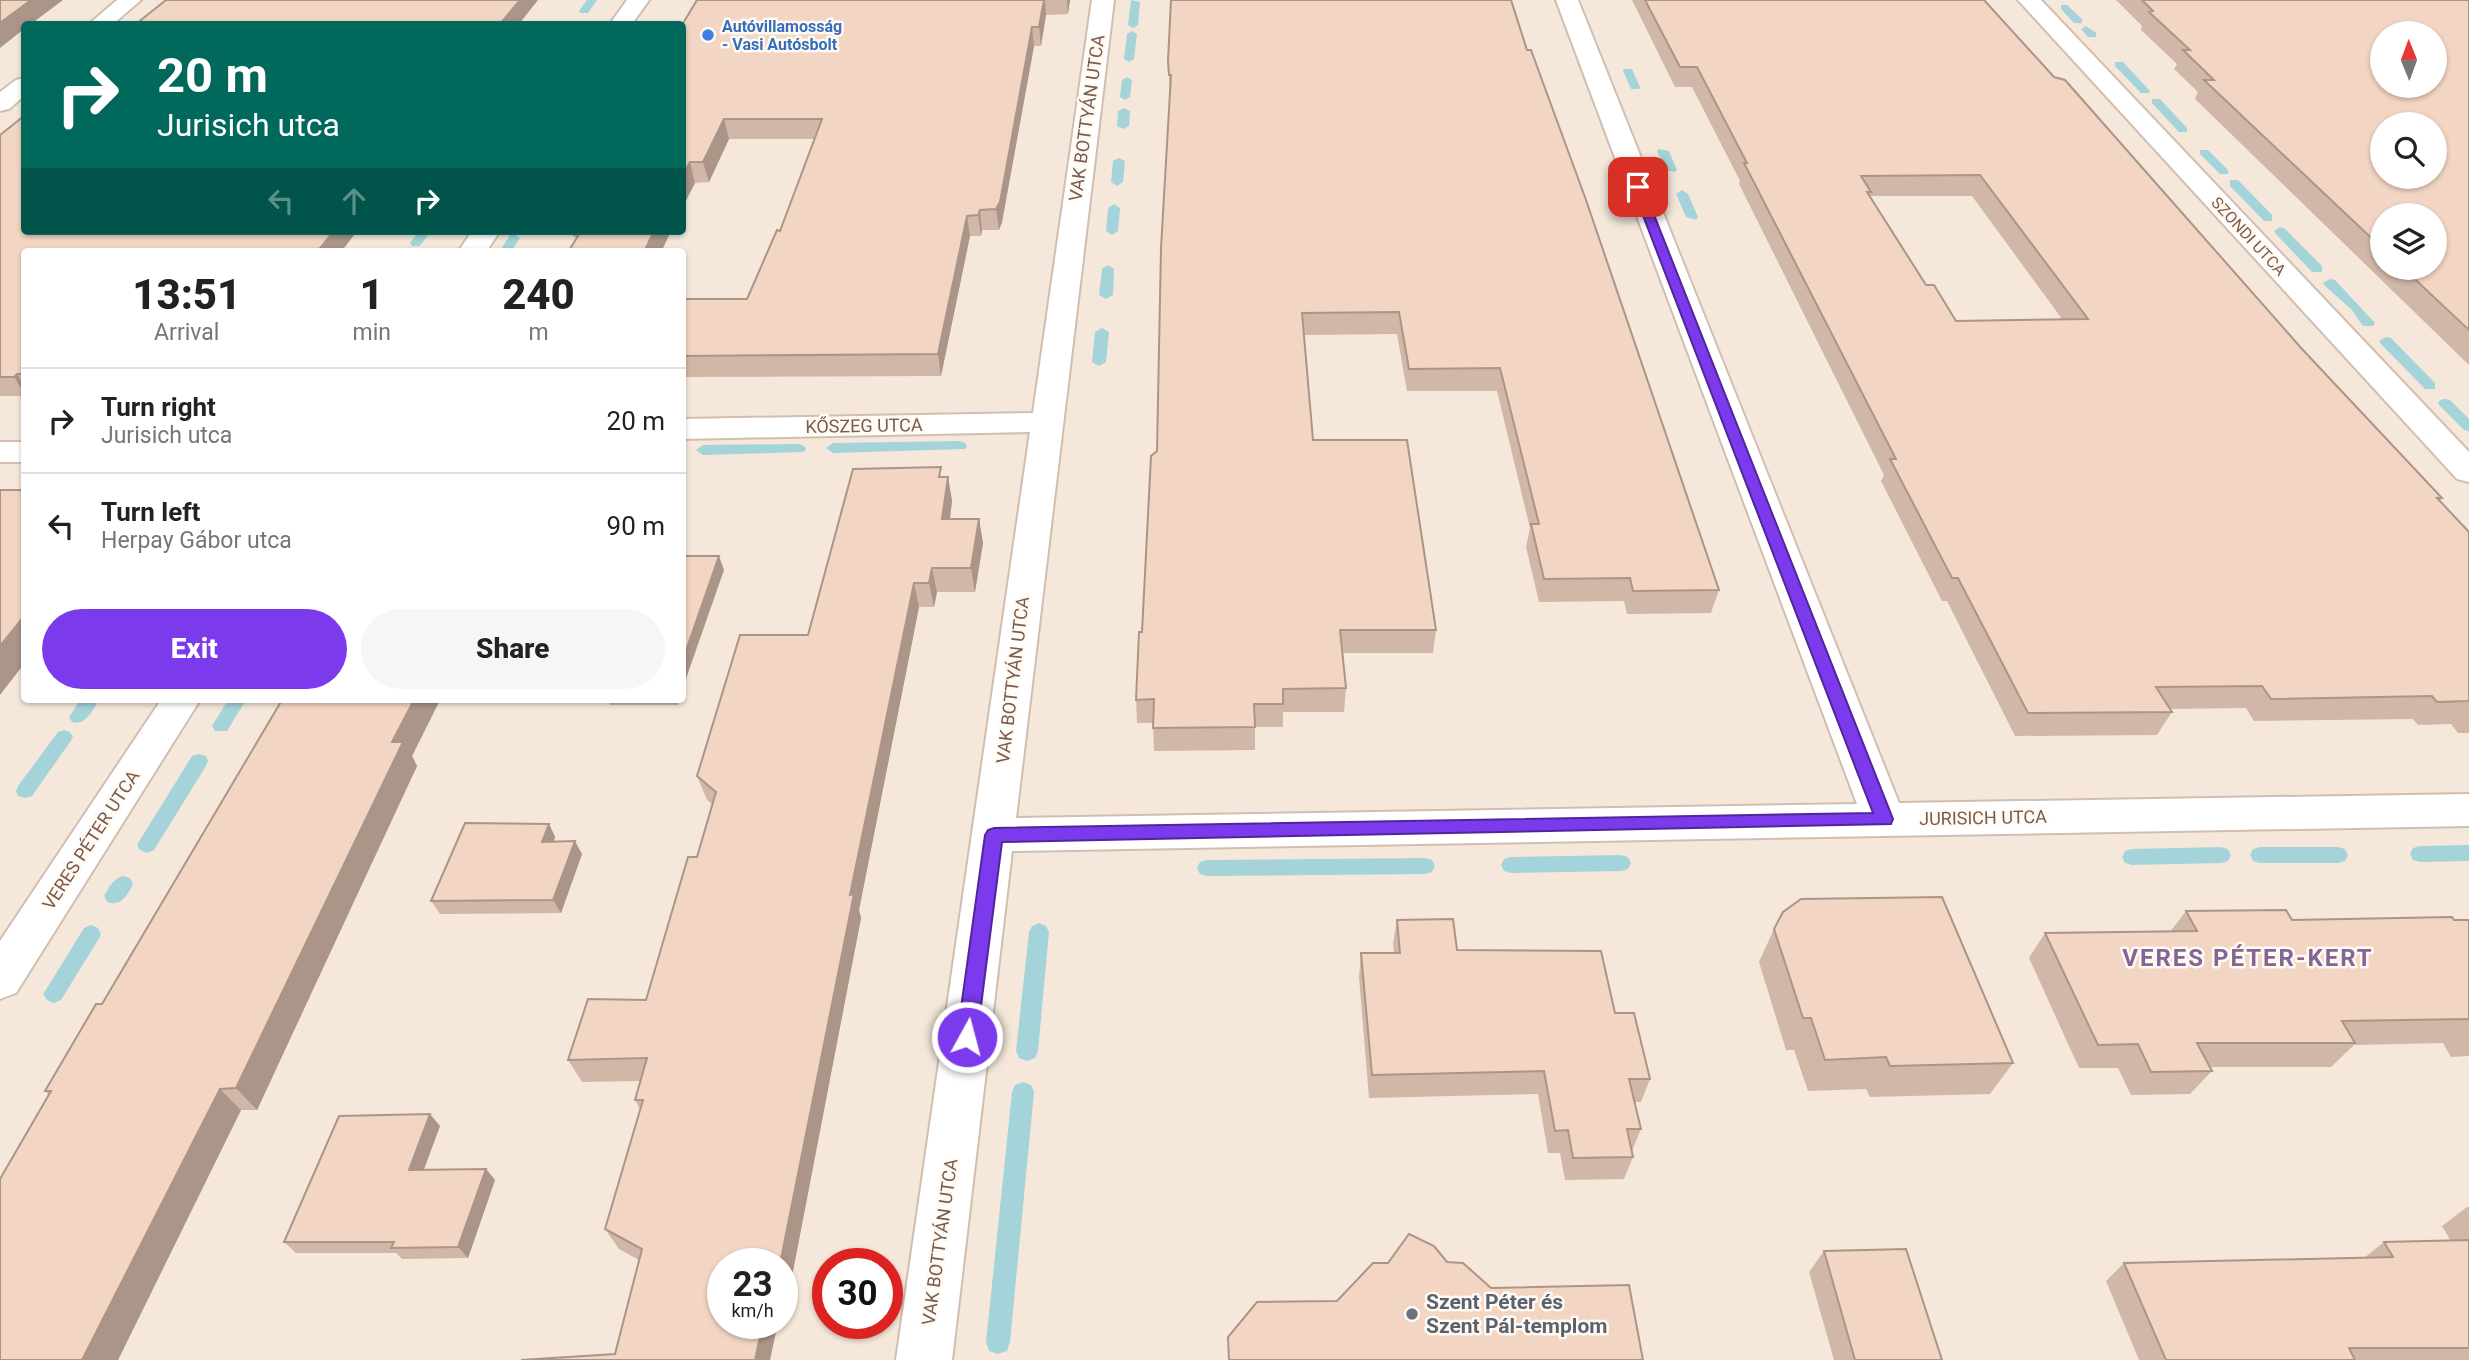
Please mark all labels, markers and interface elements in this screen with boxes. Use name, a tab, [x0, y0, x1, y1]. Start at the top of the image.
place label: Autóvillamosság - Vasi Autósbolt	[722, 17, 842, 54]
north arrow	[2370, 21, 2446, 98]
map controls	[2370, 21, 2447, 280]
marker: Autóvillamosság - Vasi Autósbolt	[700, 27, 716, 43]
street label: VAK BOTTYÁN UTCA	[1064, 33, 1109, 203]
text: 20 m	[157, 47, 268, 104]
icon: right	[42, 49, 133, 140]
text: Jurisich utca	[157, 106, 340, 144]
button: search	[2370, 112, 2447, 189]
pin	[1608, 157, 1668, 217]
icon: arrive	[1619, 168, 1657, 206]
icon: left	[262, 182, 300, 220]
icon: ahead	[335, 182, 373, 220]
icon: right	[408, 182, 446, 220]
street label: SZONDI UTCA	[2207, 193, 2290, 280]
button: layers	[2370, 203, 2447, 280]
text: 13:51	[132, 270, 241, 319]
text: 1	[360, 270, 384, 319]
text: 240	[502, 270, 575, 319]
text: Arrival	[154, 319, 219, 346]
text: min	[352, 319, 391, 346]
text: m	[528, 319, 549, 346]
text: Turn right	[101, 392, 216, 422]
icon: right	[42, 402, 80, 440]
text: 20 m	[607, 406, 665, 436]
street label: KŐSZEG UTCA	[805, 414, 923, 437]
text: Jurisich utca	[101, 422, 232, 449]
text: Turn left	[101, 497, 200, 527]
icon: left	[42, 507, 80, 545]
text: 90 m	[607, 511, 665, 541]
text: Herpay Gábor utca	[101, 527, 292, 554]
street label: VAK BOTTYÁN UTCA	[992, 595, 1033, 765]
button: Exit	[42, 609, 347, 689]
button: Share	[361, 609, 665, 689]
street label: VERES PÉTER UTCA	[38, 766, 144, 913]
street label: JURISICH UTCA	[1919, 806, 2047, 829]
district label: VERES PÉTER-KERT	[2122, 944, 2374, 972]
position arrow	[930, 1000, 1004, 1074]
street label: VAK BOTTYÁN UTCA	[917, 1157, 962, 1327]
speed limit sign: 30	[812, 1248, 903, 1339]
text: 23	[732, 1264, 773, 1305]
place label: Szent Péter és Szent Pál-templom	[1426, 1290, 1607, 1338]
text: km/h	[731, 1300, 774, 1321]
marker: Szent Péter és Szent Pál-templom	[1404, 1306, 1420, 1322]

